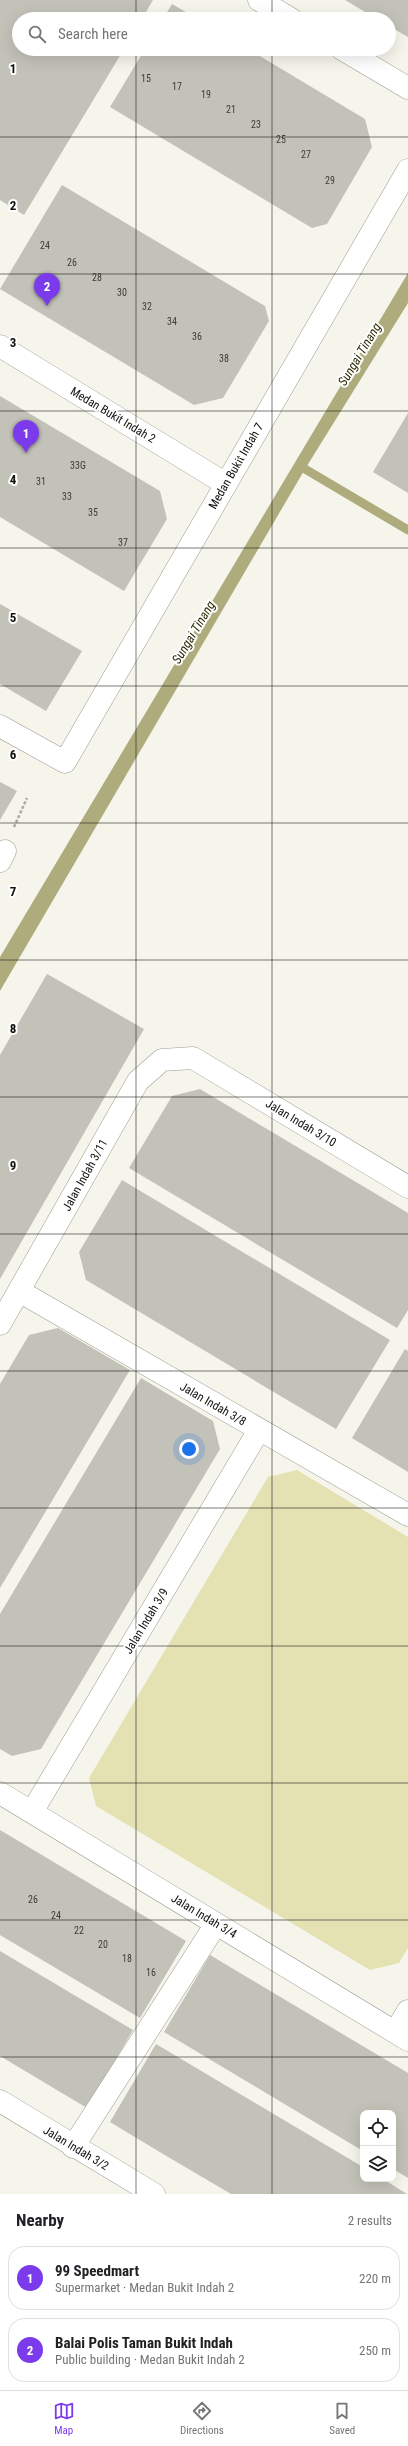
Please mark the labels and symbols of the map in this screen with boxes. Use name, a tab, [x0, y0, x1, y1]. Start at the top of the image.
text: 1	[10, 61, 16, 76]
house number: 15	[141, 73, 151, 84]
house number: 17	[172, 81, 182, 92]
house number: 19	[201, 89, 211, 100]
house number: 21	[226, 104, 236, 115]
house number: 23	[251, 119, 261, 130]
house number: 25	[276, 134, 286, 145]
house number: 27	[301, 149, 311, 160]
house number: 29	[325, 175, 335, 186]
text: 2	[10, 198, 17, 213]
house number: 24	[40, 240, 50, 251]
house number: 26	[67, 257, 77, 268]
house number: 28	[92, 272, 102, 283]
pin: 2	[34, 273, 60, 306]
house number: 30	[117, 287, 127, 298]
house number: 32	[142, 301, 152, 312]
house number: 34	[167, 316, 177, 327]
water label: Sungai Tinang	[335, 320, 384, 388]
house number: 36	[192, 331, 202, 342]
text: 3	[10, 335, 16, 350]
house number: 38	[219, 353, 229, 364]
street label: Medan Bukit Indah 2	[68, 384, 158, 446]
pin: 1	[13, 420, 39, 453]
street label: Medan Bukit Indah 7	[206, 421, 266, 511]
house number: 33G	[70, 460, 86, 471]
text: 4	[10, 472, 17, 487]
house number: 31	[36, 476, 46, 487]
house number: 33	[62, 491, 72, 502]
house number: 35	[88, 507, 98, 518]
house number: 37	[118, 537, 128, 548]
water label: Sungai Tinang	[169, 598, 218, 666]
text: 5	[10, 610, 17, 625]
text: 6	[10, 747, 17, 762]
text: 7	[10, 884, 17, 899]
text: 8	[10, 1021, 16, 1036]
street label: Jalan Indah 3/10	[263, 1096, 339, 1150]
street label: Jalan Indah 3/11	[60, 1137, 110, 1213]
text: 9	[10, 1158, 16, 1173]
street label: Jalan Indah 3/8	[177, 1379, 249, 1429]
your location	[179, 1439, 199, 1459]
street label: Jalan Indah 3/9	[121, 1586, 171, 1656]
street label: Jalan Indah 3/4	[169, 1891, 239, 1941]
house number: 26	[28, 1894, 38, 1905]
house number: 24	[51, 1910, 61, 1921]
house number: 22	[74, 1925, 84, 1936]
house number: 20	[98, 1939, 108, 1950]
house number: 18	[122, 1953, 132, 1964]
house number: 16	[146, 1967, 156, 1978]
street label: Jalan Indah 3/2	[41, 2123, 111, 2173]

